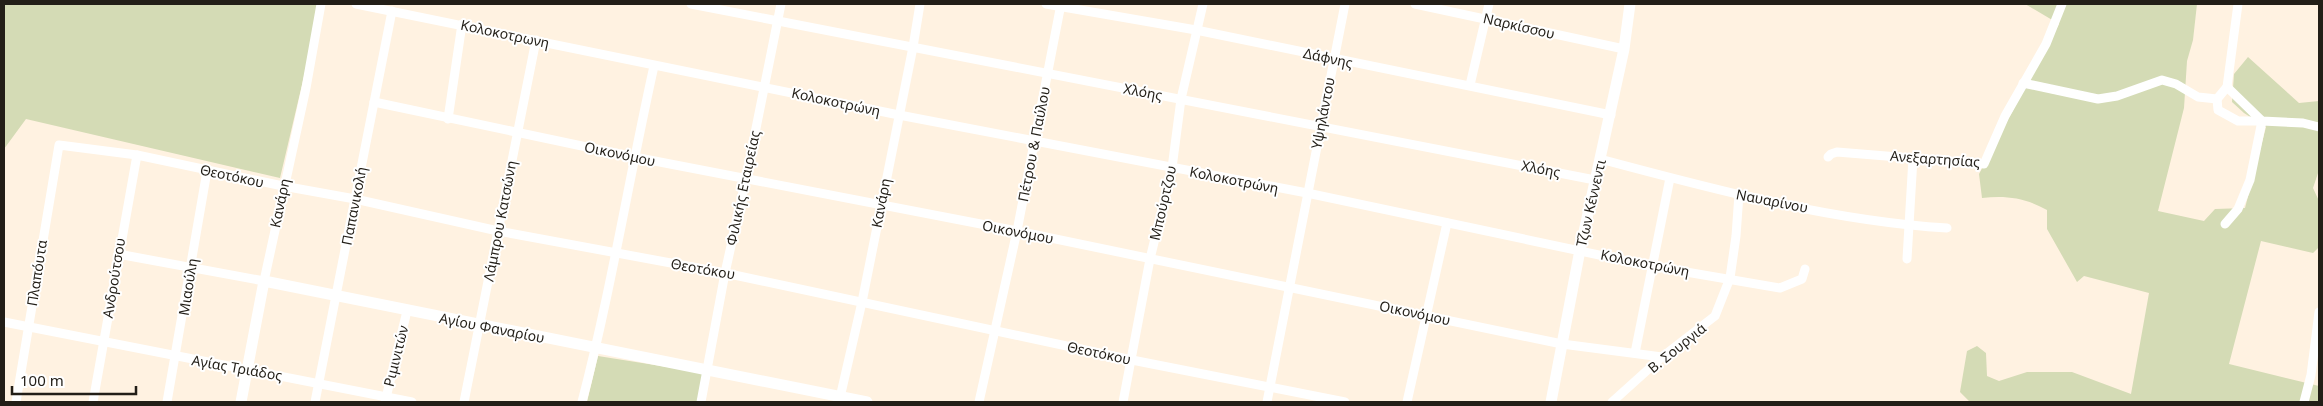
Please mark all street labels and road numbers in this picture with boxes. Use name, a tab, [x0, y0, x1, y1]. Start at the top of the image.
street label: Ναρκίσσου	[1481, 8, 1557, 43]
street label: Κολοκοτρωνη	[459, 15, 551, 52]
street label: Δάφνης	[1302, 43, 1355, 72]
street label: Υψηλάντου	[1306, 75, 1339, 151]
street label: Χλόης	[1122, 78, 1164, 105]
street label: Κολοκοτρώνη	[790, 83, 882, 120]
street label: Πέτρου & Παύλου	[1013, 85, 1054, 203]
street label: Φιλικής Εταιρείας	[721, 128, 764, 247]
street label: Οικονόμου	[583, 137, 657, 170]
street label: Ανεξαρτησίας	[1889, 146, 1981, 171]
street label: Χλόης	[1520, 155, 1562, 182]
street label: Τζων Κέννεντι	[1571, 157, 1610, 249]
street label: Θεοτόκου	[198, 159, 266, 192]
street label: Λάμπρου Κατσώνη	[478, 159, 521, 283]
street label: Κολοκοτρώνη	[1188, 162, 1280, 197]
street label: Μπούρτζου	[1145, 164, 1180, 242]
street label: Παπανικολή	[337, 165, 370, 247]
street label: Κανάρη	[265, 176, 294, 229]
street label: Κανάρη	[866, 177, 895, 229]
street label: Ναυαρίνου	[1734, 184, 1810, 217]
street label: Οικονόμου	[981, 215, 1055, 248]
street label: Ανδρούτσου	[98, 236, 129, 319]
street label: Πλαπόυτα	[22, 238, 51, 307]
street label: Κολοκοτρώνη	[1599, 245, 1691, 280]
street label: Θεοτόκου	[669, 254, 737, 284]
street label: Μιαούλη	[174, 257, 201, 317]
street label: Οικονόμου	[1378, 296, 1452, 329]
street label: Αγίου Φαναρίου	[438, 308, 546, 347]
street label: Β. Σουργιά	[1644, 318, 1710, 377]
street label: Ριμινιτών	[379, 323, 412, 389]
street label: Θεοτόκου	[1065, 336, 1133, 369]
street label: Αγίας Τριάδος	[190, 350, 284, 385]

